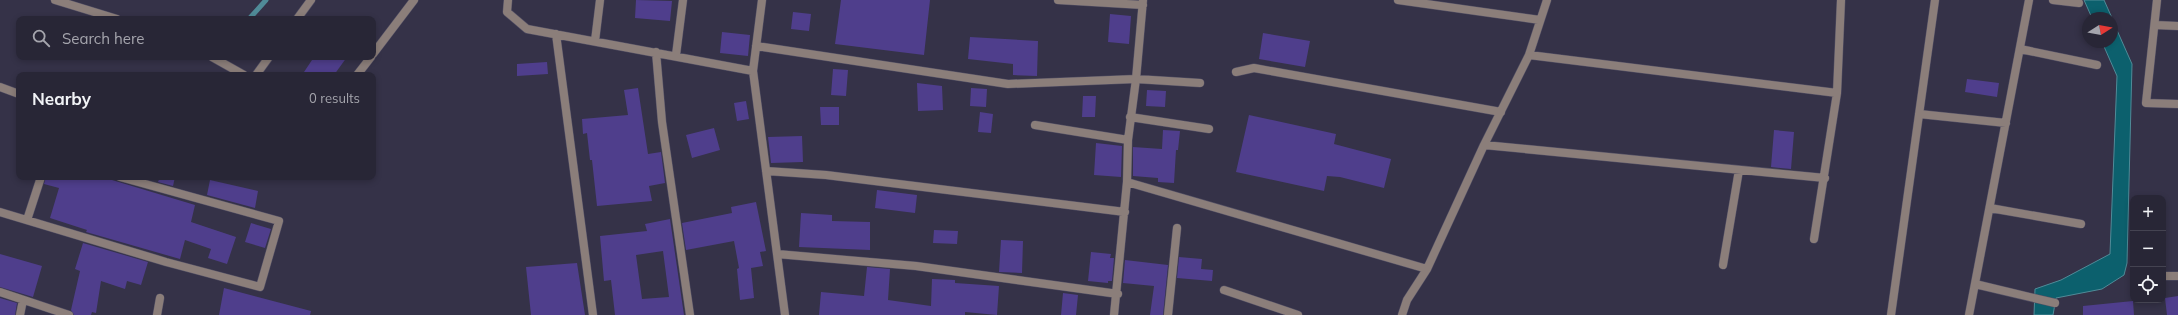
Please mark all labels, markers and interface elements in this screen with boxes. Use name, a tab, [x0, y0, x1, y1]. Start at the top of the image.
north arrow	[2082, 12, 2118, 48]
search box	[16, 16, 376, 60]
icon: search	[30, 27, 52, 49]
text: Search here	[62, 29, 144, 48]
text: Nearby	[32, 88, 91, 109]
text: 0 results	[309, 90, 360, 106]
map controls	[2130, 195, 2166, 303]
button: +	[2130, 195, 2166, 231]
button: −	[2130, 231, 2166, 267]
button: locate	[2130, 267, 2166, 303]

